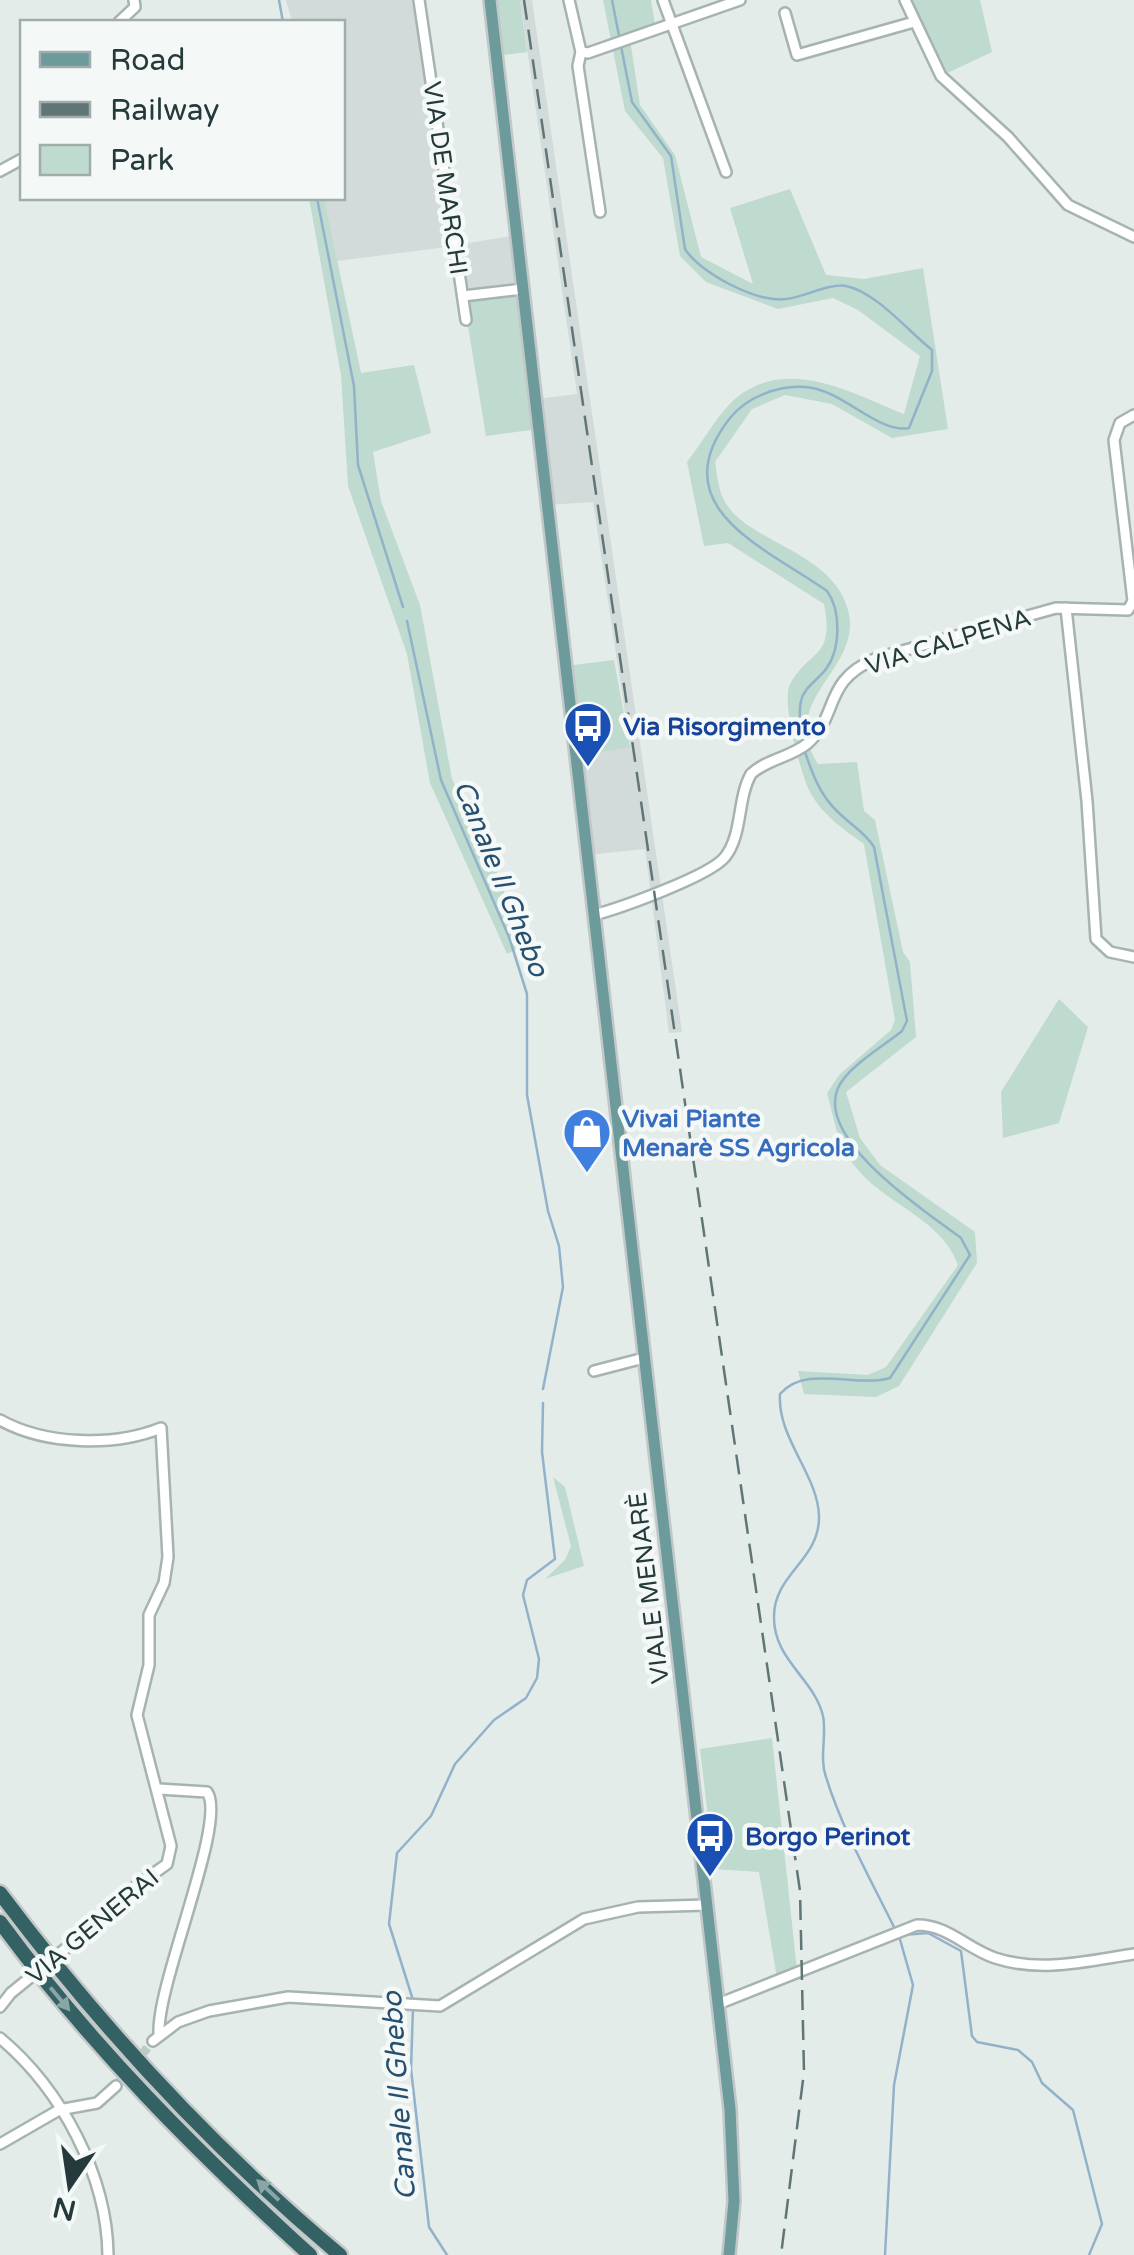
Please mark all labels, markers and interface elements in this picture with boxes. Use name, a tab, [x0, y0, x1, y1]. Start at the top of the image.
legend	[20, 20, 345, 200]
text: Road	[110, 42, 185, 79]
street label: VIA DE MARCHI	[417, 80, 473, 277]
text: Railway	[110, 92, 219, 129]
text: Park	[110, 142, 174, 179]
street label: VIA CALPENA	[862, 603, 1035, 681]
bus stop icon: Via Risorgimento	[562, 700, 614, 768]
place label: Via Risorgimento	[623, 712, 826, 742]
water label: Canale Il Ghebo	[446, 775, 557, 983]
place label: Vivai Piante Menarè SS Agricola	[622, 1104, 855, 1163]
shop icon: Vivai Piante Menarè SS Agricola	[561, 1106, 613, 1174]
street label: VIALE MENARÈ	[622, 1490, 676, 1685]
bus stop icon: Borgo Perinot	[684, 1810, 736, 1878]
place label: Borgo Perinot	[745, 1822, 911, 1852]
street label: VIA GENERAI	[20, 1863, 165, 1991]
one-way arrow	[49, 1986, 71, 2011]
water label: Canale Il Ghebo	[375, 1989, 423, 2201]
north arrow	[20, 2135, 120, 2235]
one-way arrow	[256, 2179, 281, 2201]
text: N	[50, 2189, 79, 2227]

